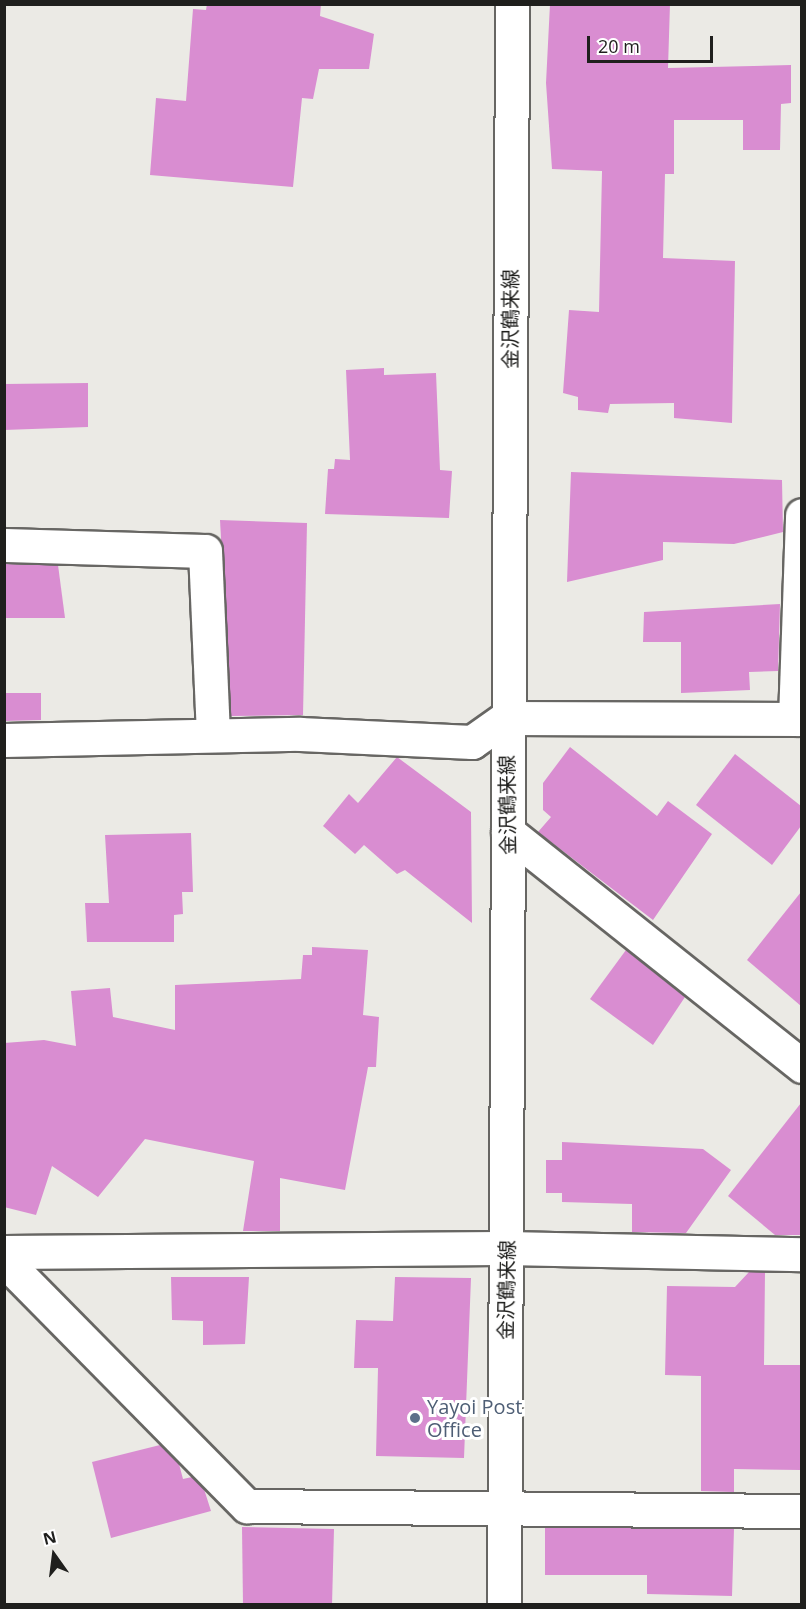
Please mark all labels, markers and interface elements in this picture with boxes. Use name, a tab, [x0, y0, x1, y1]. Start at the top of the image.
scale bar	[590, 24, 716, 62]
text: 20 m	[598, 34, 640, 58]
street label: 金沢鶴来線	[498, 269, 522, 369]
street label: 金沢鶴来線	[494, 755, 520, 855]
street label: 金沢鶴来線	[493, 1240, 519, 1340]
place label: Yayoi Post Office	[427, 1394, 522, 1441]
marker: Yayoi Post Office	[408, 1411, 422, 1425]
north arrow	[24, 1525, 84, 1585]
text: N	[41, 1525, 59, 1550]

